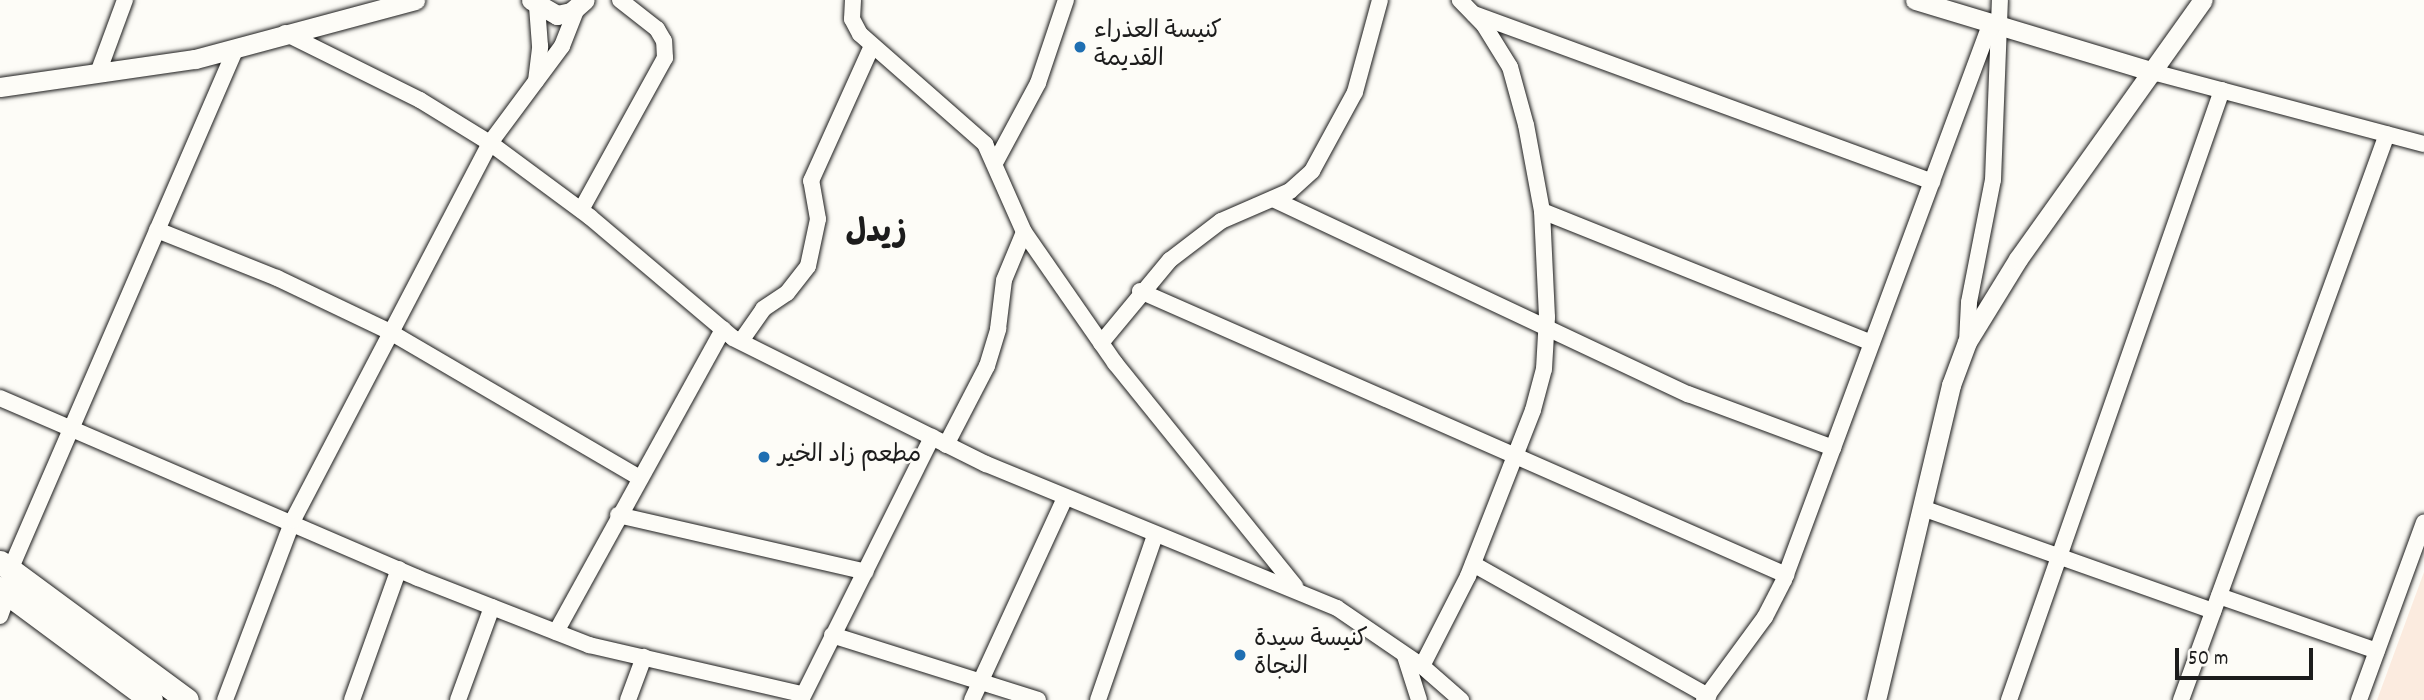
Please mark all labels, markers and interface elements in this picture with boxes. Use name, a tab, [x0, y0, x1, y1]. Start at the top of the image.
place label: كنيسة العذراء القديمة	[1094, 19, 1222, 75]
marker: كنيسة العذراء القديمة	[1072, 39, 1088, 55]
district label: زيدل	[845, 216, 907, 254]
place label: مطعم زاد الخير	[778, 443, 921, 471]
marker: مطعم زاد الخير	[756, 449, 772, 465]
place label: كنيسة سيدة النجاة	[1254, 627, 1368, 683]
scale bar	[2179, 634, 2317, 678]
text: 50 m	[2188, 645, 2228, 675]
marker: كنيسة سيدة النجاة	[1232, 647, 1248, 663]

